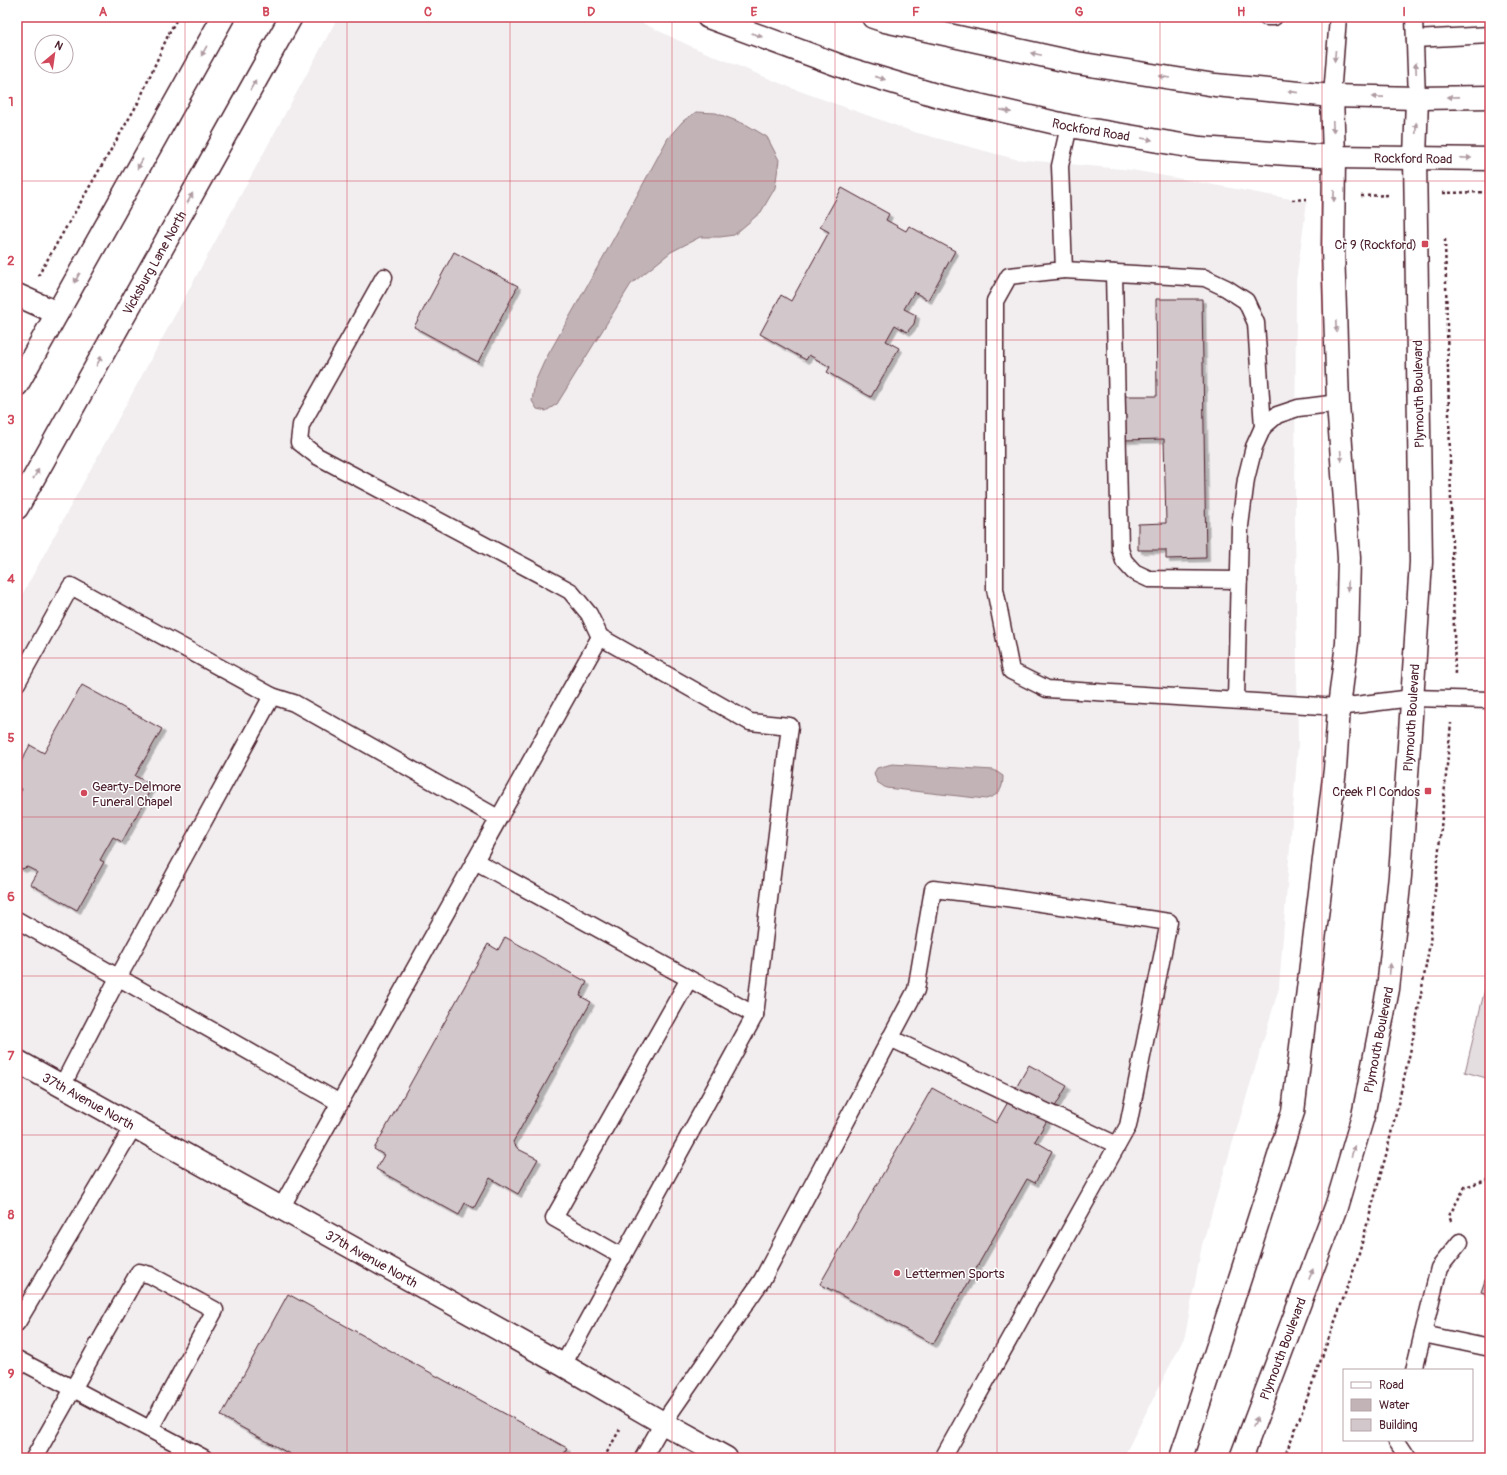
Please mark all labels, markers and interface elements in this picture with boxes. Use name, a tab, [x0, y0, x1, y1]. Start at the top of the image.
text: A	[99, 4, 108, 20]
text: B	[262, 4, 270, 20]
text: C	[424, 4, 432, 20]
text: D	[587, 4, 595, 20]
text: E	[751, 4, 758, 20]
text: F	[912, 4, 920, 20]
text: G	[1075, 4, 1084, 20]
text: H	[1237, 4, 1245, 20]
text: I	[1402, 4, 1406, 20]
one-way arrow	[752, 33, 764, 39]
north arrow	[34, 34, 74, 74]
text: N	[52, 38, 66, 53]
one-way arrow	[200, 45, 207, 57]
one-way arrow	[1332, 50, 1339, 62]
one-way arrow	[1030, 51, 1042, 57]
one-way arrow	[1412, 62, 1419, 74]
one-way arrow	[1158, 74, 1170, 80]
one-way arrow	[874, 75, 886, 81]
one-way arrow	[250, 79, 257, 91]
one-way arrow	[1287, 89, 1299, 96]
text: 1	[8, 94, 14, 110]
one-way arrow	[1371, 94, 1384, 100]
one-way arrow	[1446, 94, 1459, 100]
one-way arrow	[1000, 109, 1012, 115]
street label: Rockford Road	[1050, 115, 1131, 145]
one-way arrow	[1330, 121, 1336, 134]
one-way arrow	[1412, 122, 1419, 134]
one-way arrow	[1141, 136, 1153, 142]
street label: Rockford Road	[1374, 151, 1453, 168]
one-way arrow	[1460, 155, 1472, 162]
one-way arrow	[137, 159, 143, 170]
one-way arrow	[1331, 190, 1337, 203]
one-way arrow	[187, 192, 193, 204]
street label: Vicksburg Lane North	[119, 208, 190, 318]
place label: Cr 9 (Rockford)	[1335, 237, 1417, 253]
marker: Cr 9 (Rockford)	[1420, 239, 1430, 249]
text: 2	[7, 253, 15, 269]
one-way arrow	[73, 272, 80, 284]
one-way arrow	[1332, 320, 1339, 332]
street label: Plymouth Boulevard	[1410, 340, 1428, 448]
one-way arrow	[96, 355, 103, 367]
text: 3	[7, 412, 15, 428]
one-way arrow	[1338, 450, 1345, 462]
one-way arrow	[33, 468, 39, 480]
text: 4	[7, 571, 15, 587]
one-way arrow	[1345, 580, 1351, 593]
street label: Plymouth Boulevard	[1400, 663, 1423, 772]
text: 5	[7, 730, 15, 746]
place label: Gearty-Delmore Funeral Chapel	[92, 779, 182, 810]
place label: Creek Pl Condos	[1332, 784, 1420, 800]
marker: Creek Pl Condos	[1423, 786, 1433, 796]
marker: Gearty-Delmore Funeral Chapel	[79, 788, 89, 798]
text: 6	[7, 889, 15, 905]
one-way arrow	[1387, 963, 1394, 975]
street label: Plymouth Boulevard	[1361, 985, 1397, 1095]
text: 7	[8, 1048, 15, 1064]
street label: 37th Avenue North	[39, 1070, 137, 1134]
one-way arrow	[1350, 1145, 1356, 1157]
text: 8	[8, 1207, 15, 1223]
street label: 37th Avenue North	[322, 1227, 420, 1291]
place label: Lettermen Sports	[905, 1266, 1005, 1282]
marker: Lettermen Sports	[892, 1268, 902, 1278]
one-way arrow	[1308, 1268, 1314, 1280]
street label: Plymouth Boulevard	[1257, 1295, 1310, 1402]
text: 9	[8, 1366, 15, 1382]
legend	[1343, 1369, 1473, 1441]
text: Road	[1379, 1378, 1404, 1393]
text: Water	[1379, 1398, 1410, 1413]
one-way arrow	[1252, 1416, 1258, 1427]
text: Building	[1379, 1418, 1418, 1433]

